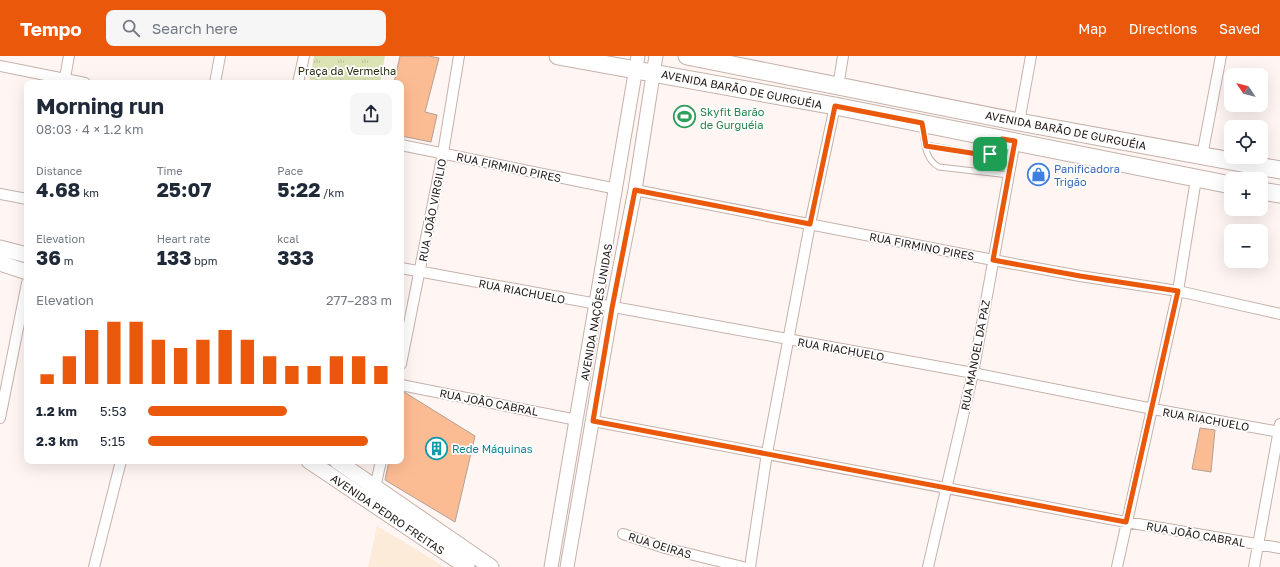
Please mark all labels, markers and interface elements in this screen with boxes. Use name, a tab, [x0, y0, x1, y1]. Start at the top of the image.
search box	[106, 10, 386, 46]
text: Tempo	[20, 17, 82, 40]
icon: search	[120, 17, 142, 39]
text: Search here	[152, 19, 238, 37]
text: Map	[1078, 20, 1107, 37]
text: Directions	[1129, 20, 1197, 37]
text: Saved	[1219, 20, 1260, 37]
park label: Praça da Vermelha	[298, 64, 396, 77]
street label: AVENIDA BARÃO DE GURGUÉIA	[660, 67, 824, 111]
north arrow	[1224, 68, 1268, 112]
map controls	[1224, 68, 1268, 268]
text: Morning run	[36, 92, 164, 119]
button: share	[350, 93, 392, 135]
sports icon: Skyfit Barão de Gurguéia	[672, 104, 698, 130]
place label: Skyfit Barão de Gurguéia	[700, 105, 765, 131]
street label: AVENIDA BARÃO DE GURGUÉIA	[984, 108, 1148, 152]
button: locate	[1224, 120, 1268, 164]
text: 08:03 · 4 × 1.2 km	[36, 121, 143, 137]
pin	[973, 137, 1007, 171]
icon: arrive	[979, 143, 1001, 165]
street label: RUA FIRMINO PIRES	[455, 150, 563, 184]
street label: RUA JOÃO VIRGILIO	[416, 157, 448, 263]
shop icon: Panificadora Trigão	[1025, 161, 1051, 187]
place label: Panificadora Trigão	[1054, 162, 1120, 188]
text: Distance	[36, 164, 82, 177]
text: Time	[157, 164, 183, 177]
text: Pace	[277, 164, 303, 177]
button: +	[1224, 172, 1268, 216]
text: 4.68	[36, 177, 80, 201]
text: 25:07	[157, 177, 211, 201]
text: 5:22	[277, 177, 320, 201]
text: km	[80, 186, 99, 199]
text: /km	[320, 186, 344, 199]
button: −	[1224, 224, 1268, 268]
street label: RUA FIRMINO PIRES	[868, 229, 976, 263]
text: Elevation	[36, 232, 85, 245]
text: Heart rate	[157, 232, 210, 245]
text: kcal	[277, 232, 299, 245]
street label: AVENIDA NAÇÕES UNIDAS	[578, 242, 614, 382]
text: 36	[36, 245, 61, 269]
text: 133	[157, 245, 191, 269]
text: 333	[277, 245, 314, 269]
text: m	[61, 254, 73, 267]
text: bpm	[191, 254, 217, 267]
street label: RUA RIACHUELO	[478, 276, 566, 306]
text: Elevation	[36, 292, 94, 308]
text: 277–283 m	[326, 292, 392, 308]
street label: RUA MANOEL DA PAZ	[958, 298, 992, 411]
street label: RUA RIACHUELO	[797, 335, 885, 363]
street label: RUA JOÃO CABRAL	[438, 386, 540, 418]
text: 1.2 km	[36, 403, 77, 419]
text: 5:53	[100, 403, 127, 419]
street label: RUA RIACHUELO	[1162, 405, 1250, 433]
text: 2.3 km	[36, 433, 78, 449]
text: 5:15	[100, 433, 125, 449]
building icon: Rede Máquinas	[424, 435, 450, 461]
place label: Rede Máquinas	[452, 442, 533, 455]
street label: AVENIDA PEDRO FREITAS	[329, 471, 447, 557]
street label: RUA JOÃO CABRAL	[1145, 519, 1247, 549]
street label: RUA OEIRAS	[627, 529, 693, 561]

